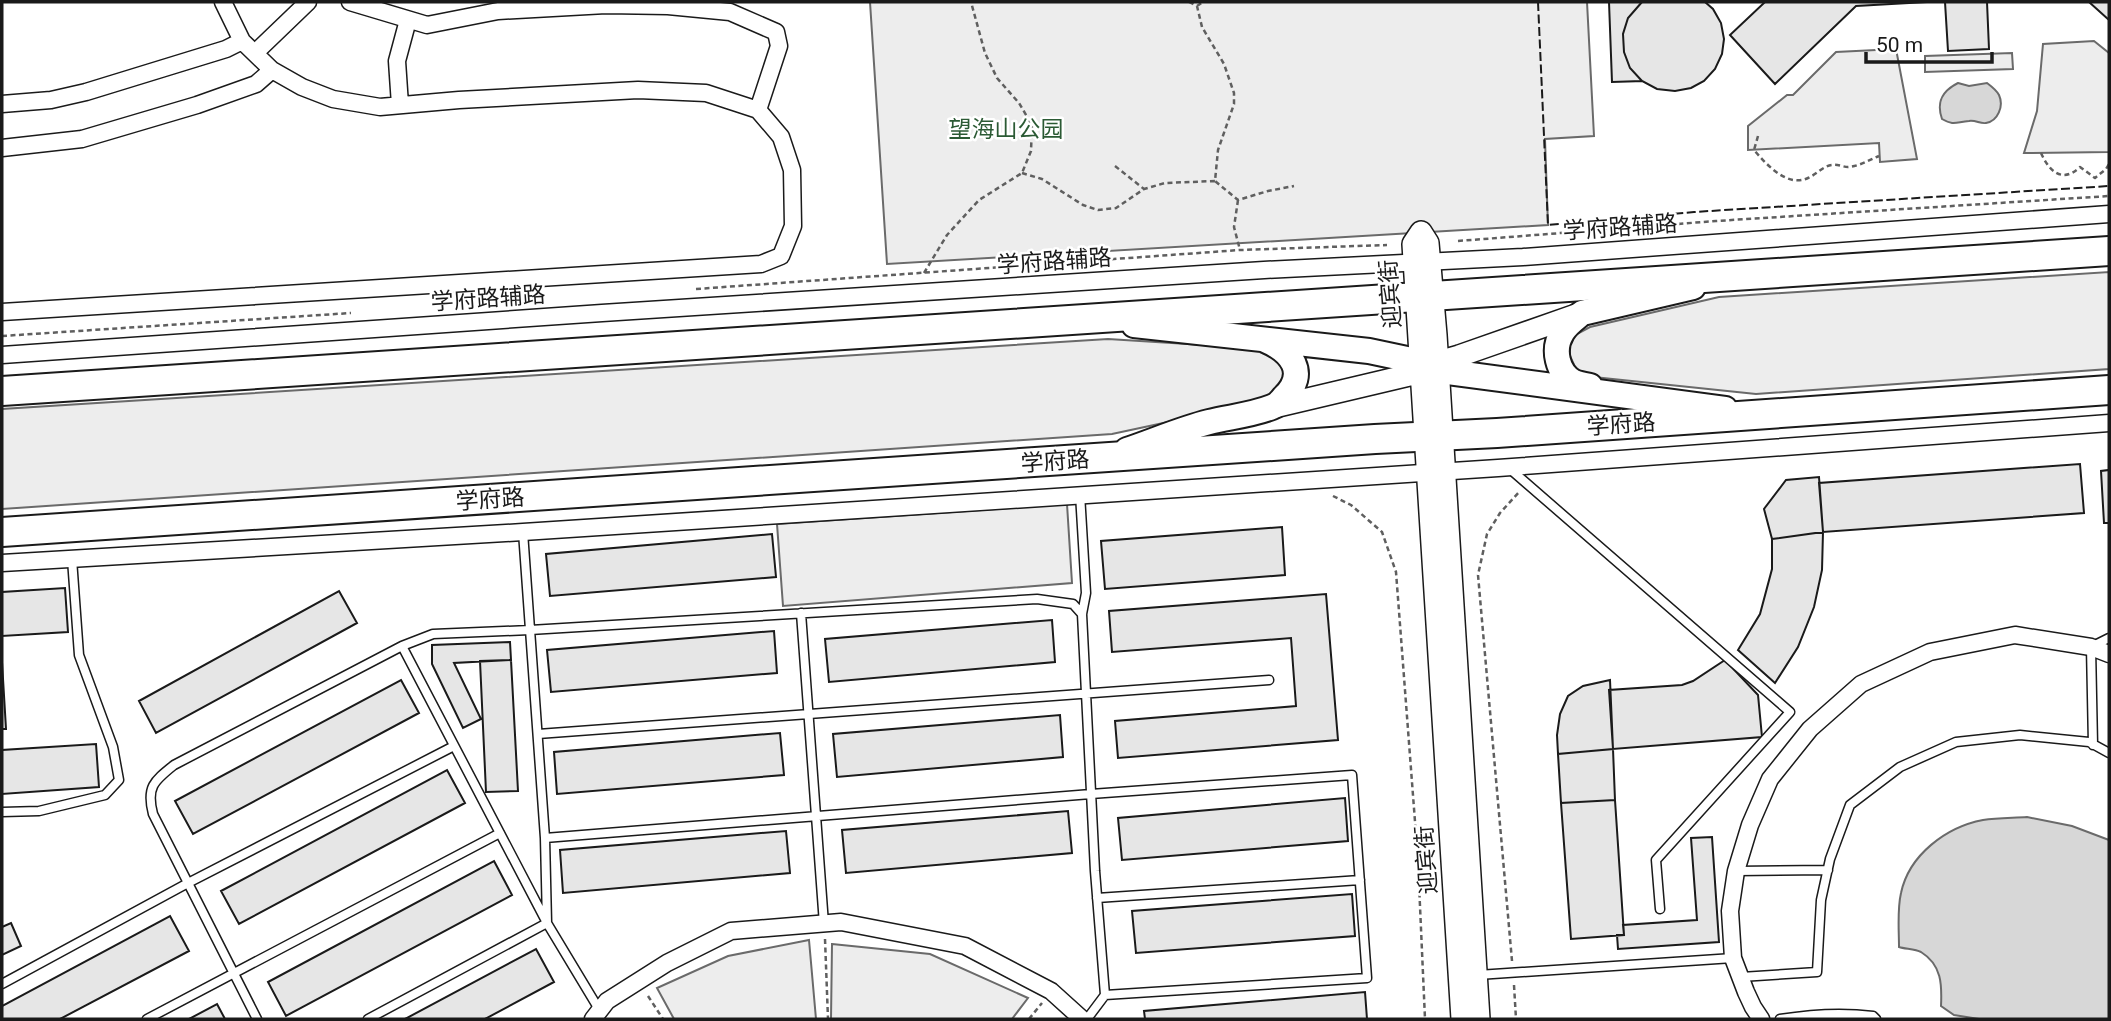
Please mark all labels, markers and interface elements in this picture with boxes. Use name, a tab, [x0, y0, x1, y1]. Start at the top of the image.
scale bar	[1866, 21, 1992, 65]
text: 50 m	[1876, 33, 1923, 57]
park label: 望海山公园	[949, 116, 1064, 143]
street label: 学府路辅路	[1562, 210, 1678, 245]
street label: 学府路辅路	[996, 244, 1112, 279]
street label: 迎宾街	[1375, 259, 1406, 329]
street label: 学府路辅路	[430, 281, 546, 316]
street label: 学府路	[1586, 409, 1656, 440]
street label: 学府路	[1020, 446, 1090, 477]
street label: 学府路	[455, 484, 525, 515]
street label: 迎宾街	[1411, 825, 1442, 895]

